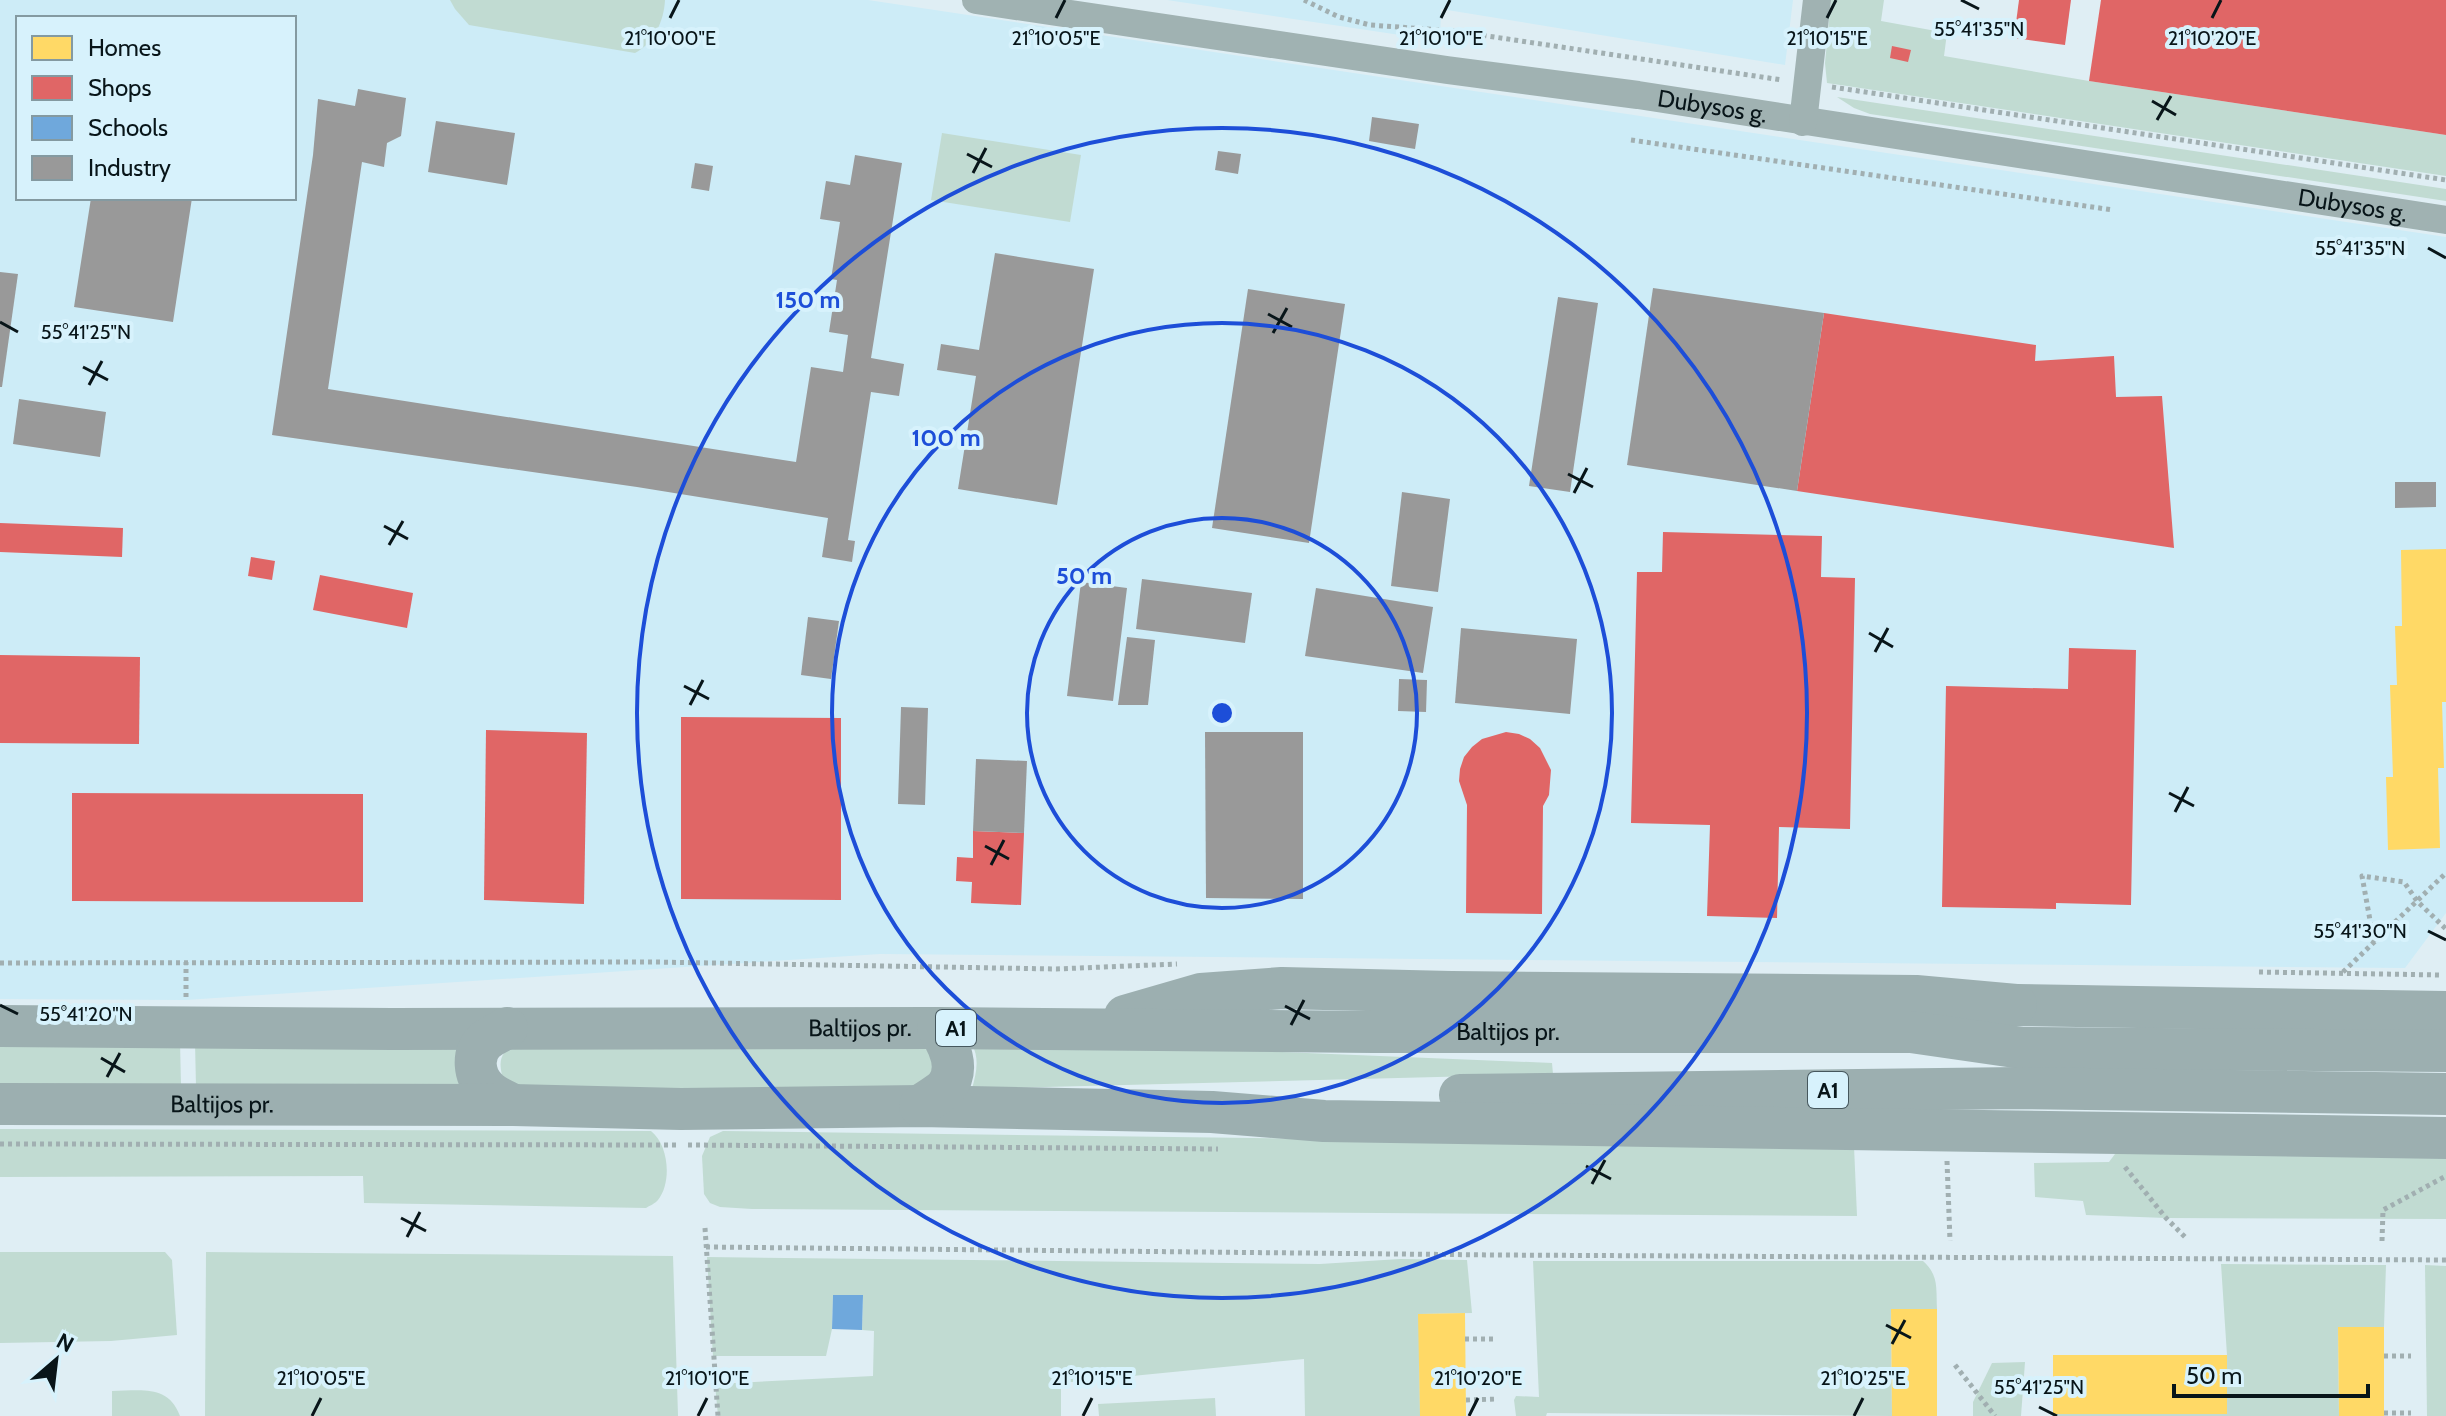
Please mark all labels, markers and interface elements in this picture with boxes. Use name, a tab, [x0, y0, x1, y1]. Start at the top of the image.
legend	[16, 16, 296, 200]
text: 55°41'35"N	[1934, 17, 2024, 41]
text: 21°10'00"E	[624, 26, 716, 50]
text: 21°10'05"E	[1011, 26, 1101, 50]
text: 21°10'10"E	[1399, 26, 1483, 50]
text: 21°10'15"E	[1786, 26, 1868, 50]
text: 21°10'20"E	[2168, 26, 2256, 50]
text: Homes	[88, 33, 161, 62]
text: Shops	[88, 73, 151, 102]
street label: Dubysos g.	[1656, 83, 1769, 129]
text: Schools	[88, 113, 168, 142]
text: Industry	[88, 153, 171, 182]
street label: Dubysos g.	[2296, 182, 2410, 228]
text: 55°41'35"N	[2315, 236, 2405, 260]
text: 150 m	[776, 285, 840, 314]
text: 55°41'25"N	[41, 320, 131, 344]
text: 100 m	[911, 423, 981, 452]
text: 50 m	[1056, 561, 1112, 590]
centre of rings	[1208, 699, 1236, 727]
text: 55°41'30"N	[2313, 919, 2407, 943]
text: 55°41'20"N	[39, 1002, 133, 1026]
road number: A1	[936, 1010, 976, 1046]
street label: Baltijos pr.	[808, 1013, 912, 1042]
street label: Baltijos pr.	[1456, 1017, 1560, 1046]
road number: A1	[1808, 1072, 1848, 1108]
street label: Baltijos pr.	[170, 1089, 274, 1119]
north arrow	[16, 1320, 96, 1400]
text: N	[52, 1327, 78, 1358]
scale bar	[2174, 1348, 2368, 1398]
text: 50 m	[2186, 1361, 2242, 1390]
text: 21°10'05"E	[276, 1366, 366, 1390]
text: 21°10'10"E	[665, 1366, 749, 1390]
text: 21°10'15"E	[1051, 1366, 1133, 1390]
text: 21°10'20"E	[1434, 1366, 1522, 1390]
text: 21°10'25"E	[1820, 1366, 1906, 1390]
text: 55°41'25"N	[1994, 1375, 2084, 1399]

